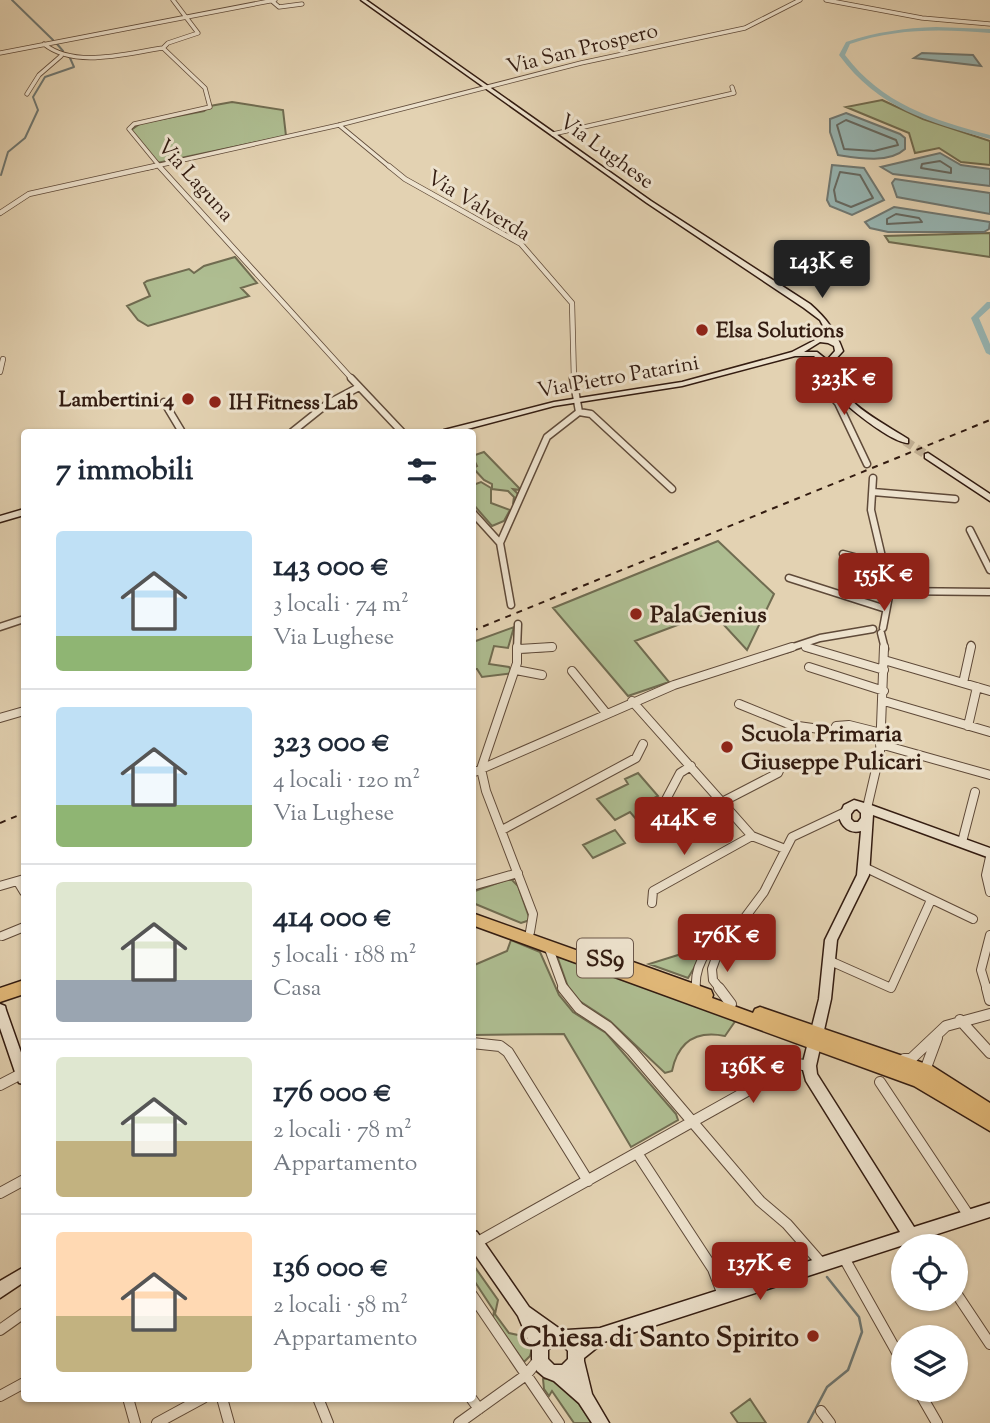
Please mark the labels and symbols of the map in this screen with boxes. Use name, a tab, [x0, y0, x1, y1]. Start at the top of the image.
street label: Via San Prospero	[504, 17, 661, 83]
street label: Via Lughese	[552, 108, 659, 197]
street label: Via Laguna	[149, 133, 240, 230]
street label: Via Valverda	[420, 164, 536, 250]
pin: 143K €	[765, 240, 879, 300]
place label: Elsa Solutions	[716, 317, 844, 347]
marker: Elsa Solutions	[694, 322, 710, 338]
street label: Via Pietro Patarini	[535, 349, 702, 407]
pin: 323K €	[787, 358, 901, 417]
place label: Lambertini 4	[59, 386, 174, 416]
place label: IH Fitness Lab	[229, 389, 358, 419]
marker: Lambertini 4	[180, 391, 196, 407]
marker: IH Fitness Lab	[207, 394, 223, 410]
pin: 155K €	[827, 554, 941, 613]
place label: PalaGenius	[650, 599, 767, 633]
marker: PalaGenius	[628, 606, 644, 622]
place label: Scuola Primaria Giuseppe Pulicari	[741, 718, 922, 780]
marker: Scuola Primaria Giuseppe Pulicari	[719, 739, 735, 755]
pin: 414K €	[627, 798, 741, 857]
pin: 176K €	[670, 914, 784, 974]
road number: SS9	[577, 939, 633, 978]
pin: 136K €	[696, 1046, 810, 1105]
pin: 137K €	[703, 1242, 817, 1302]
place label: Chiesa di Santo Spirito	[520, 1319, 799, 1359]
marker: Chiesa di Santo Spirito	[805, 1328, 821, 1344]

